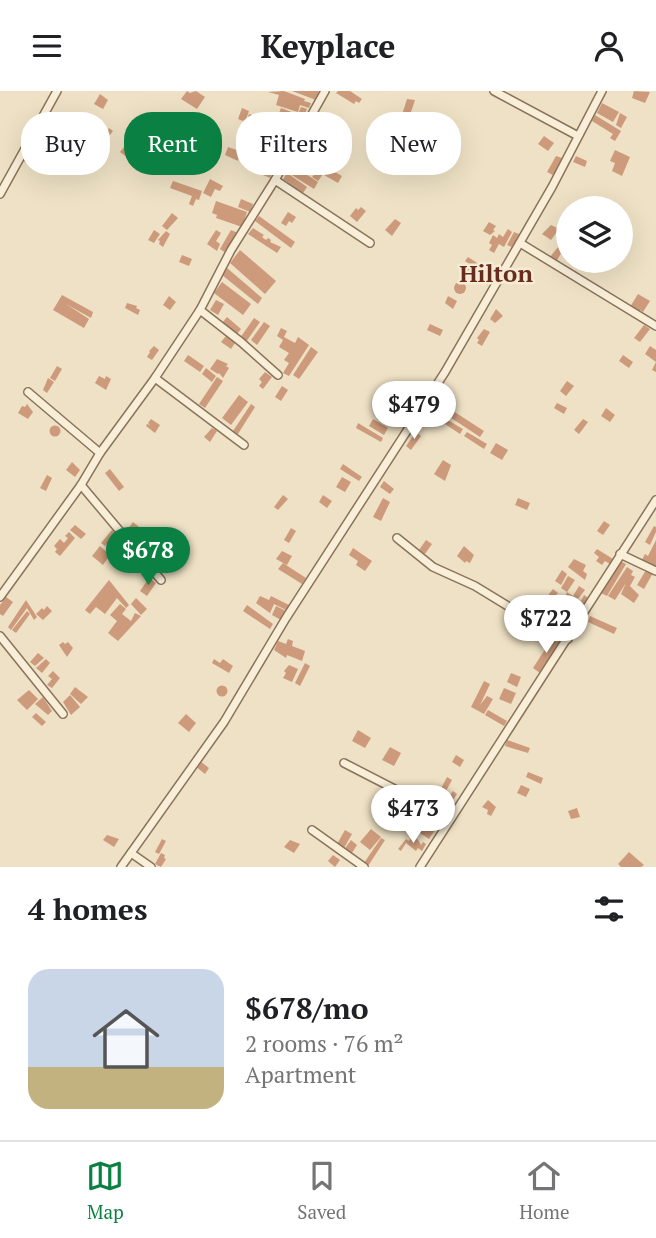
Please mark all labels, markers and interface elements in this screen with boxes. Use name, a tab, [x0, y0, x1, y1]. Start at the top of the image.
text: Keyplace	[261, 25, 395, 67]
icon: menu	[28, 27, 66, 65]
icon: person	[590, 27, 628, 65]
chip: Buy	[21, 112, 110, 175]
chip: Rent	[124, 112, 222, 175]
chip: Filters	[236, 112, 352, 175]
chip: New	[366, 112, 461, 175]
map controls	[556, 196, 633, 273]
button: layers	[556, 196, 633, 273]
district label: Hilton	[459, 257, 533, 289]
pin: $479	[373, 381, 455, 441]
text: $479	[388, 388, 440, 419]
pin: $678	[107, 527, 189, 587]
text: $678	[122, 534, 174, 565]
pin: $722	[505, 595, 587, 655]
text: $722	[520, 602, 572, 633]
pin: $473	[372, 785, 454, 845]
text: $473	[387, 792, 439, 823]
text: 4 homes	[28, 889, 147, 929]
icon: filters	[590, 890, 628, 928]
text: $678/mo	[245, 988, 369, 1028]
icon: home	[84, 997, 168, 1081]
text: 2 rooms · 76 m²	[245, 1028, 404, 1059]
text: Apartment	[245, 1059, 356, 1090]
tab: Map	[86, 1157, 124, 1224]
tab: Saved	[297, 1157, 346, 1224]
tab: Home	[519, 1157, 570, 1224]

